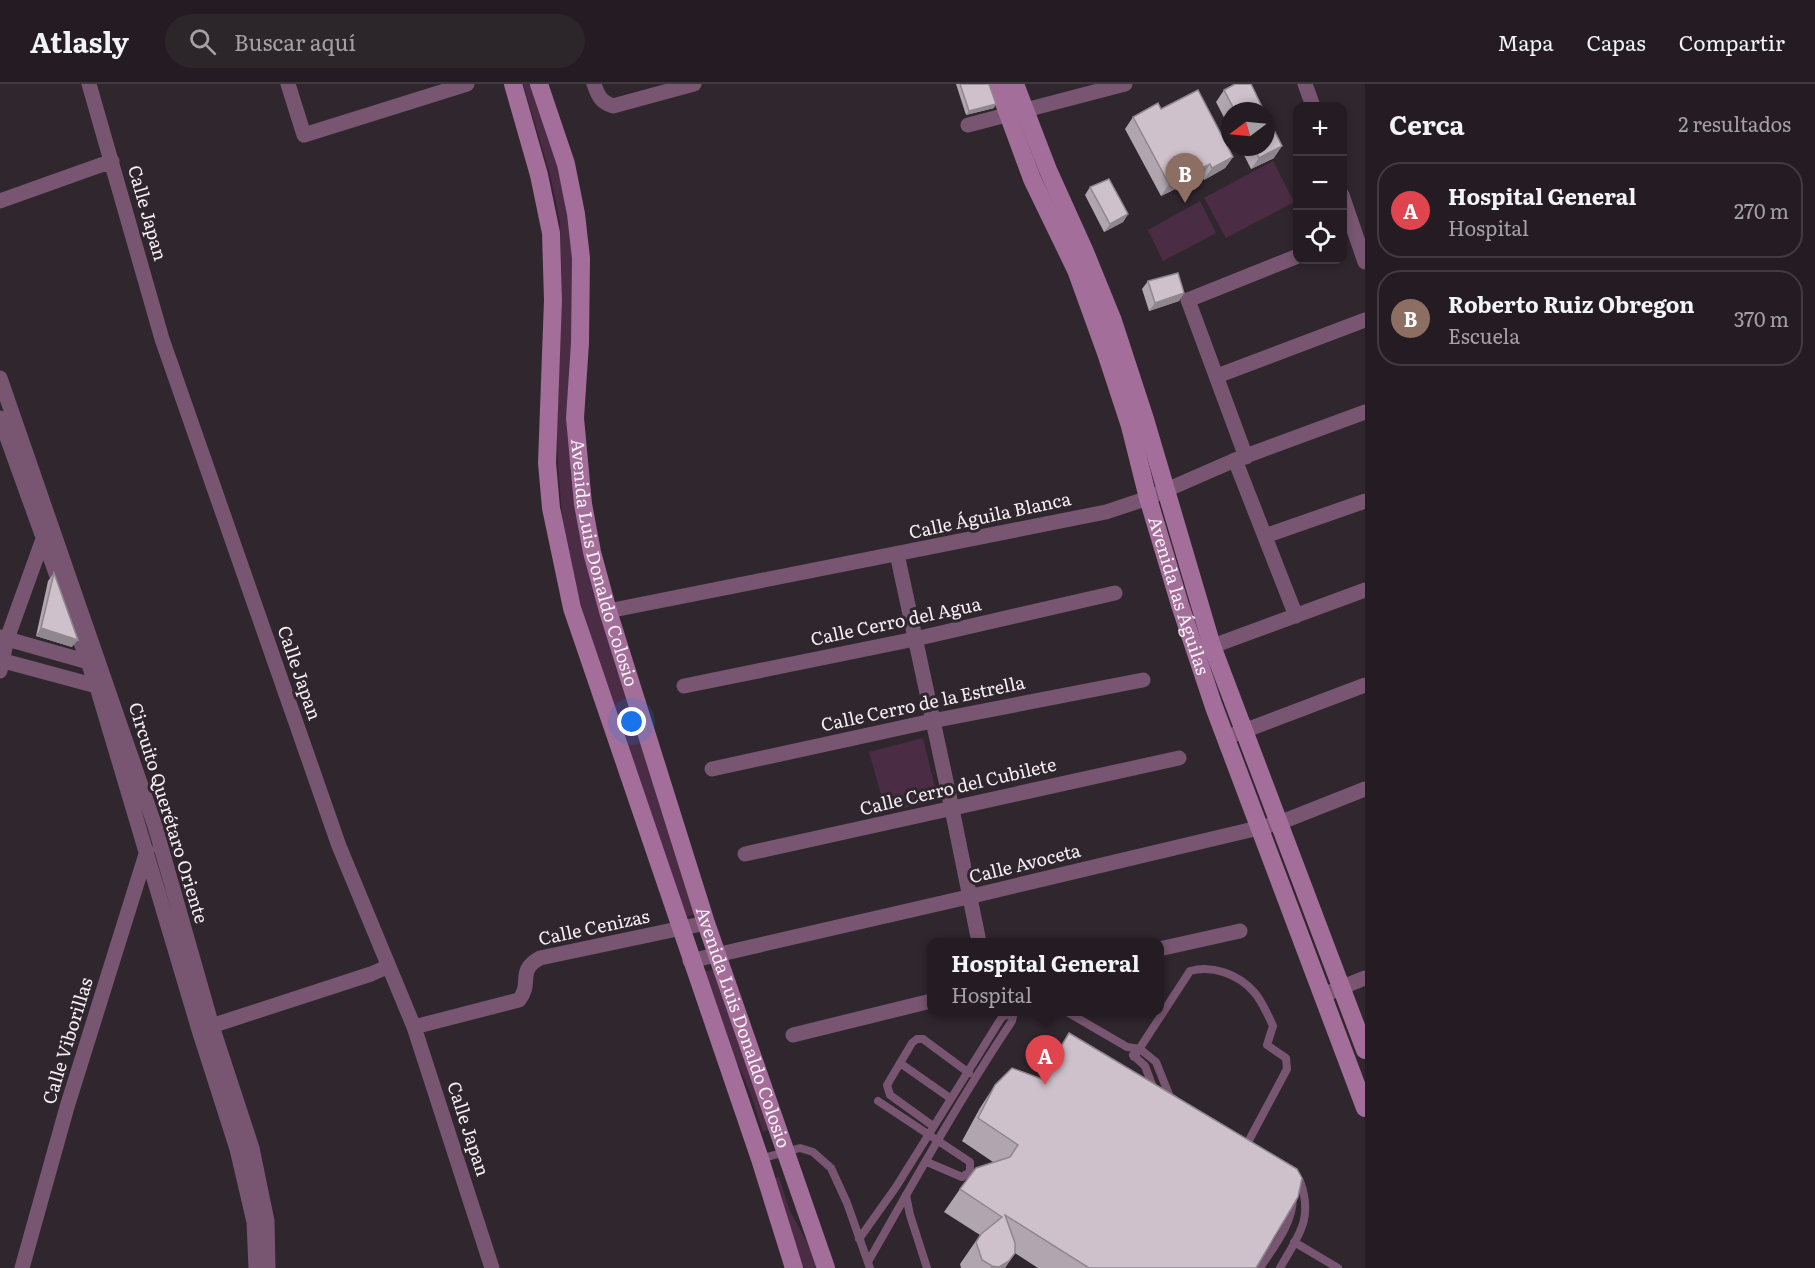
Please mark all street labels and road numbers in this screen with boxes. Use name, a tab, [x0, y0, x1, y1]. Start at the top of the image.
street label: Calle Japan	[122, 162, 175, 264]
street label: Avenida Luis Donaldo Colosio	[565, 438, 646, 690]
street label: Calle Águila Blanca	[906, 484, 1073, 545]
street label: Avenida las Águilas	[1142, 513, 1217, 678]
street label: Calle Cerro del Agua	[808, 589, 984, 652]
street label: Calle Japan	[272, 622, 329, 723]
street label: Calle Cerro de la Estrella	[818, 668, 1028, 737]
street label: Circuito Querétaro Oriente	[123, 699, 216, 927]
street label: Calle Cerro del Cubilete	[857, 750, 1059, 821]
street label: Calle Avoceta	[966, 836, 1084, 889]
street label: Calle Cenizas	[536, 902, 652, 951]
street label: Avenida Luis Donaldo Colosio	[690, 903, 798, 1151]
street label: Calle Viborillas	[34, 974, 99, 1107]
street label: Calle Japan	[441, 1078, 497, 1180]

